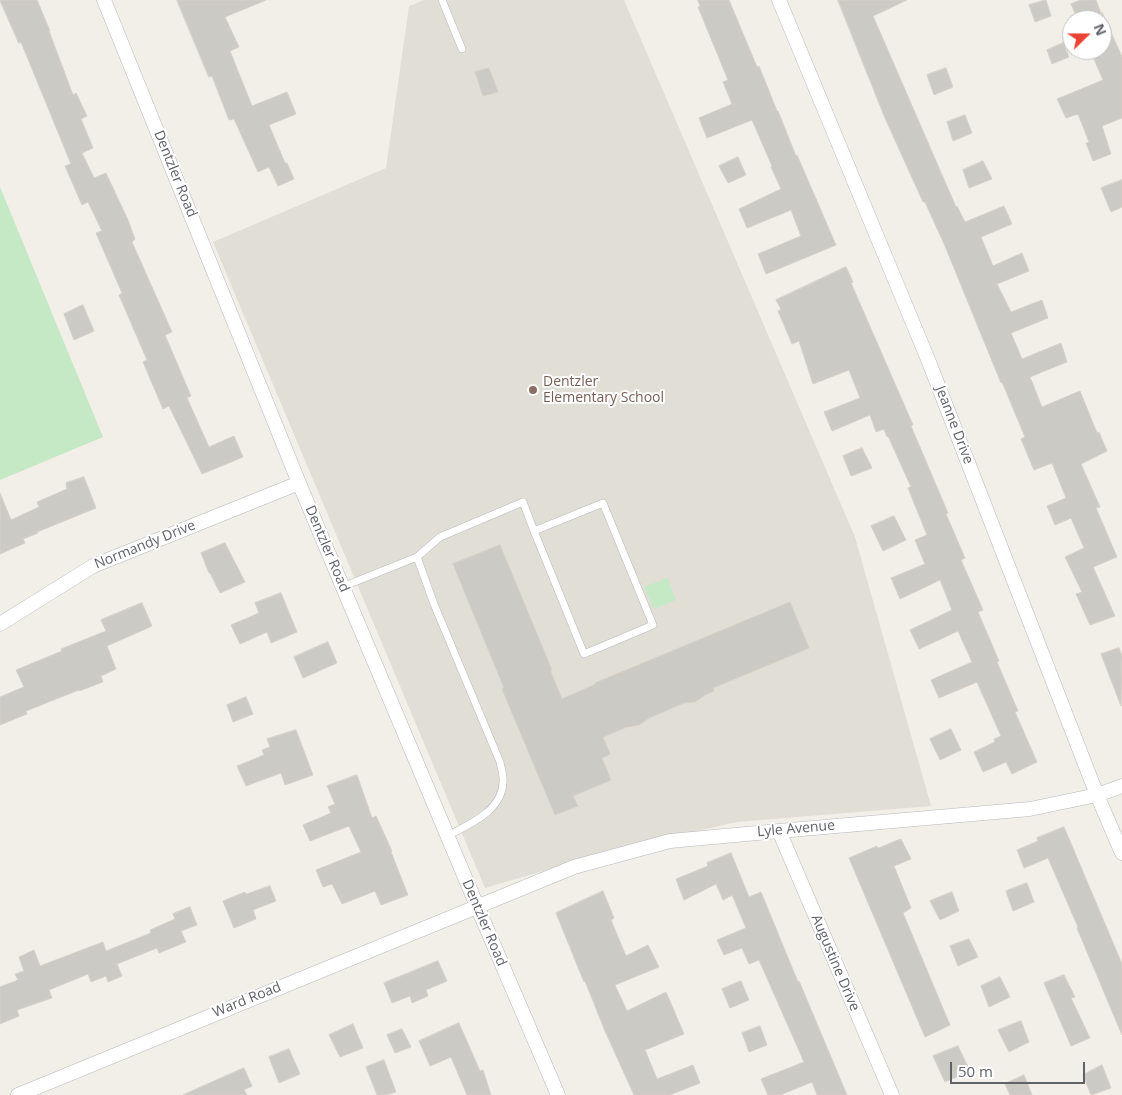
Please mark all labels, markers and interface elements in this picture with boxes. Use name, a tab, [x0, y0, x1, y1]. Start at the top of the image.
north arrow	[1062, 10, 1112, 60]
text: N	[1089, 21, 1111, 38]
street label: Dentzler Road	[150, 128, 200, 220]
place label: Dentzler Elementary School	[543, 374, 664, 407]
marker: Dentzler Elementary School	[527, 384, 539, 396]
street label: Jeanne Drive	[931, 384, 977, 466]
street label: Dentzler Road	[301, 503, 353, 595]
street label: Normandy Drive	[92, 517, 198, 573]
street label: Lyle Avenue	[756, 817, 836, 841]
street label: Dentzler Road	[458, 877, 510, 969]
street label: Augustine Drive	[807, 912, 863, 1014]
street label: Ward Road	[210, 979, 284, 1021]
scale bar	[952, 1052, 1087, 1084]
text: 50 m	[958, 1061, 993, 1081]

